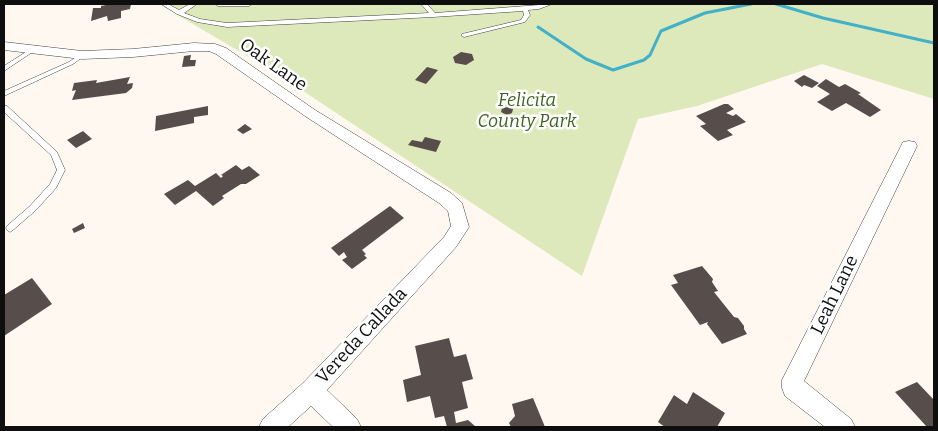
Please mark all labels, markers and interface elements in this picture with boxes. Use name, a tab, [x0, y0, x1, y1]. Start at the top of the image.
street label: Oak Lane	[235, 34, 311, 96]
park label: Felicita County Park	[478, 90, 576, 132]
street label: Leah Lane	[807, 252, 863, 338]
street label: Vereda Callada	[312, 283, 412, 389]

